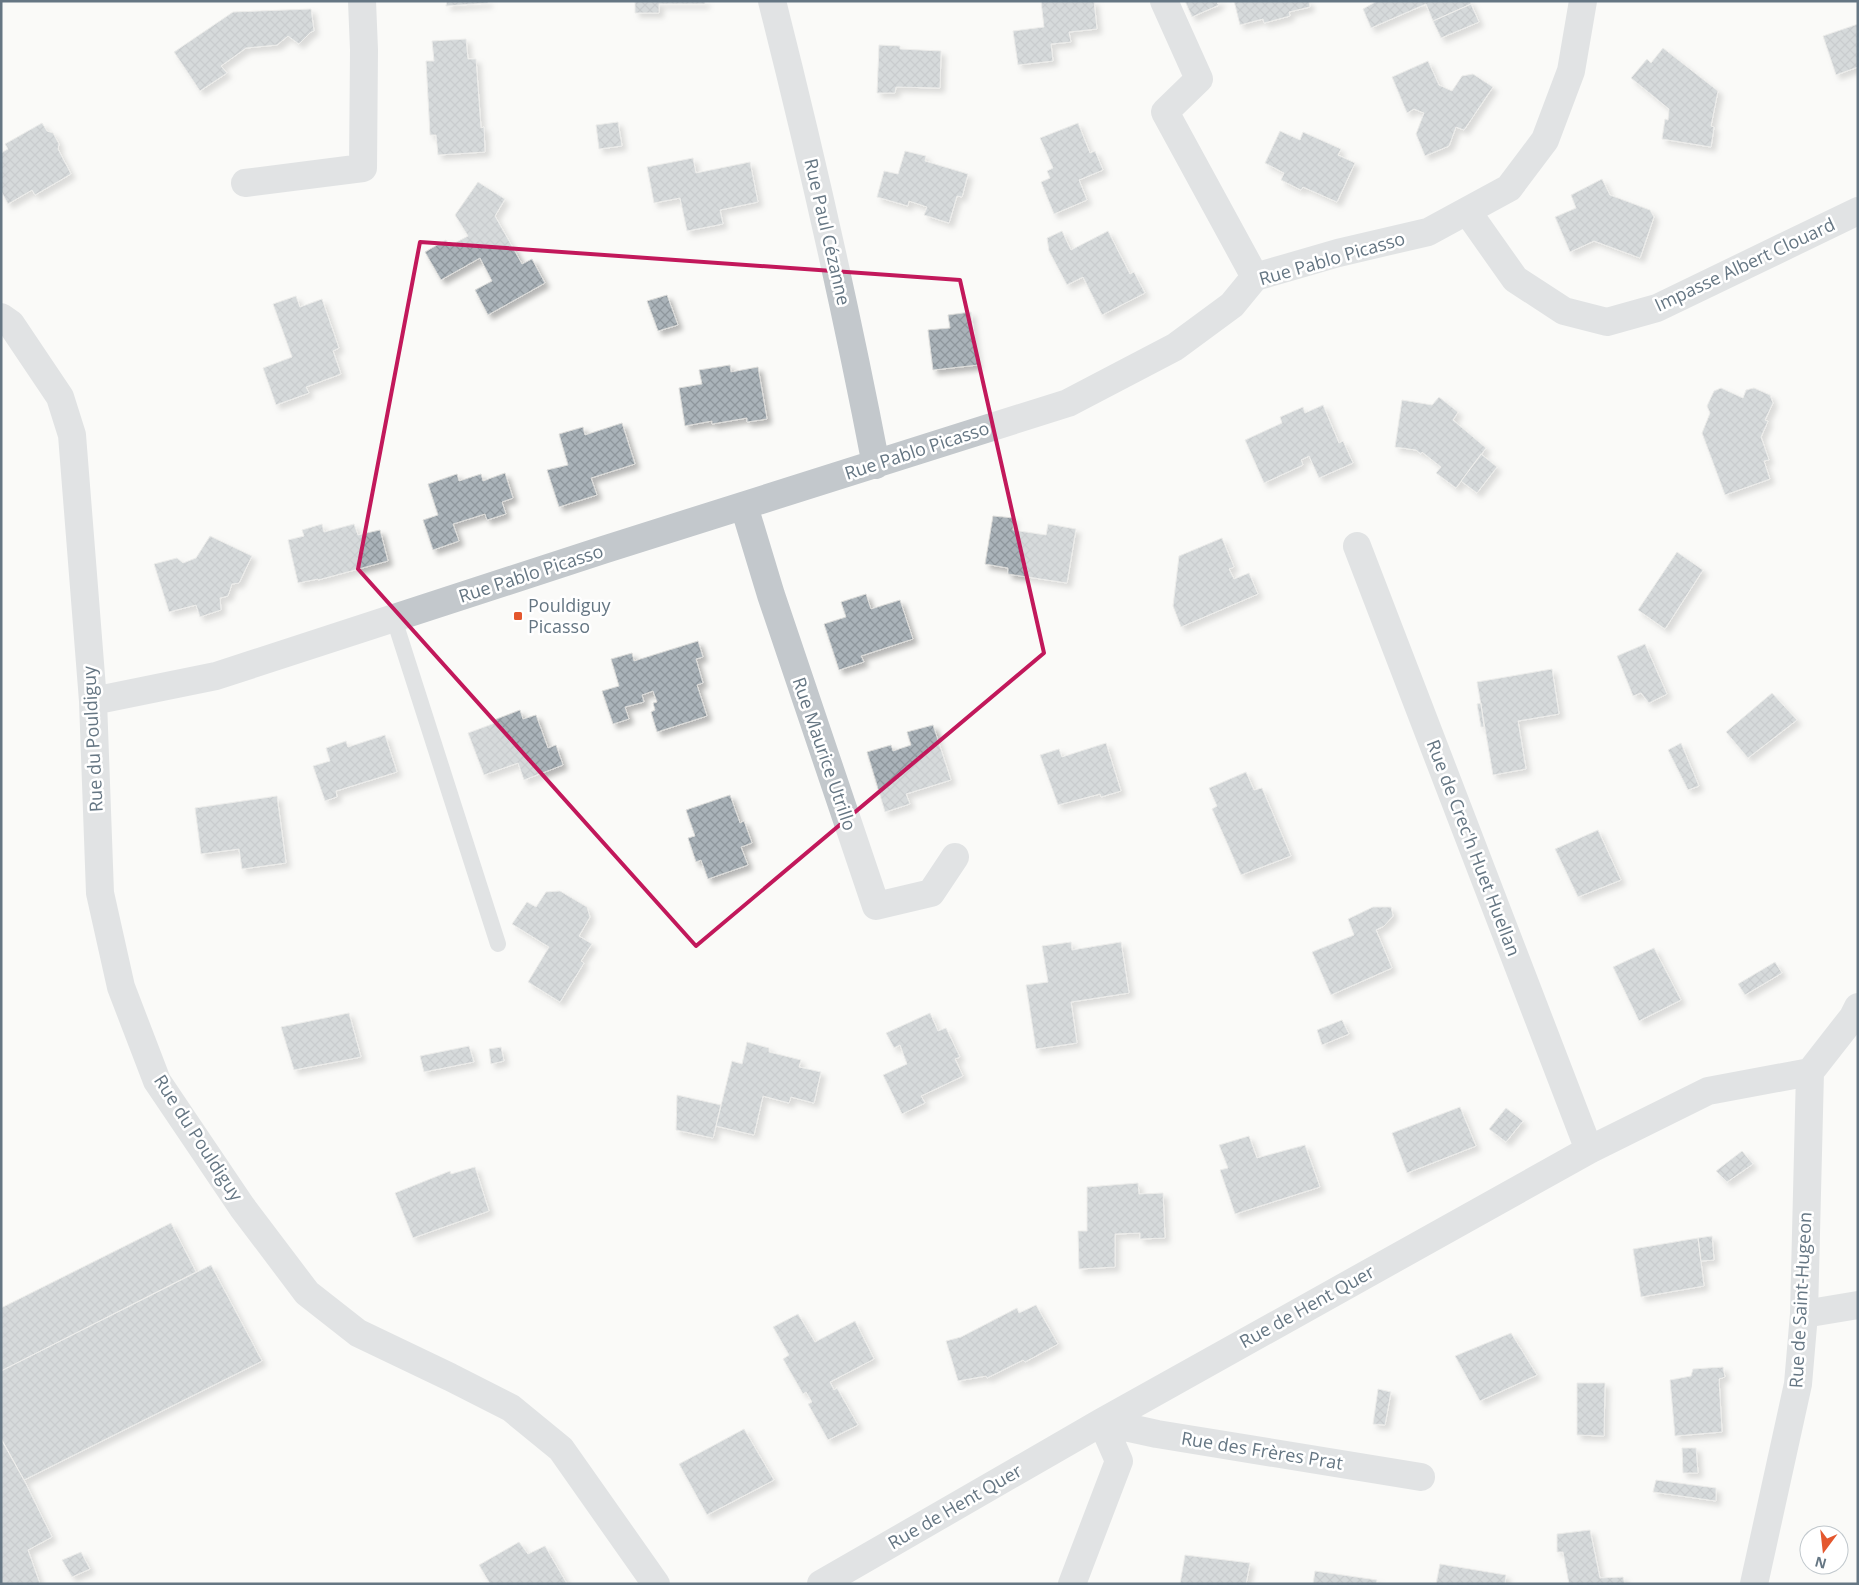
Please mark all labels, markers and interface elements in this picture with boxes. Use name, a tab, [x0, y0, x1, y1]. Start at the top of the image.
street label: Rue Paul Cézanne	[799, 156, 857, 308]
street label: Impasse Albert Clouard	[1651, 212, 1839, 316]
street label: Rue Pablo Picasso	[1256, 226, 1408, 290]
street label: Rue Pablo Picasso	[841, 415, 992, 485]
street label: Rue Pablo Picasso	[455, 538, 606, 608]
place label: Pouldiguy Picasso	[528, 593, 612, 638]
marker: Pouldiguy Picasso	[512, 610, 524, 622]
street label: Rue du Pouldiguy	[76, 664, 108, 813]
street label: Rue Maurice Utrillo	[787, 674, 862, 834]
street label: Rue de Crec'h Huet Huellan	[1422, 736, 1526, 959]
street label: Rue du Pouldiguy	[149, 1070, 249, 1206]
street label: Rue de Saint-Hugeon	[1783, 1211, 1817, 1389]
street label: Rue de Hent Quer	[1235, 1259, 1379, 1353]
street label: Rue des Frères Prat	[1180, 1425, 1345, 1475]
street label: Rue de Hent Quer	[883, 1458, 1026, 1554]
north arrow	[1799, 1525, 1849, 1575]
text: N	[1813, 1552, 1828, 1574]

